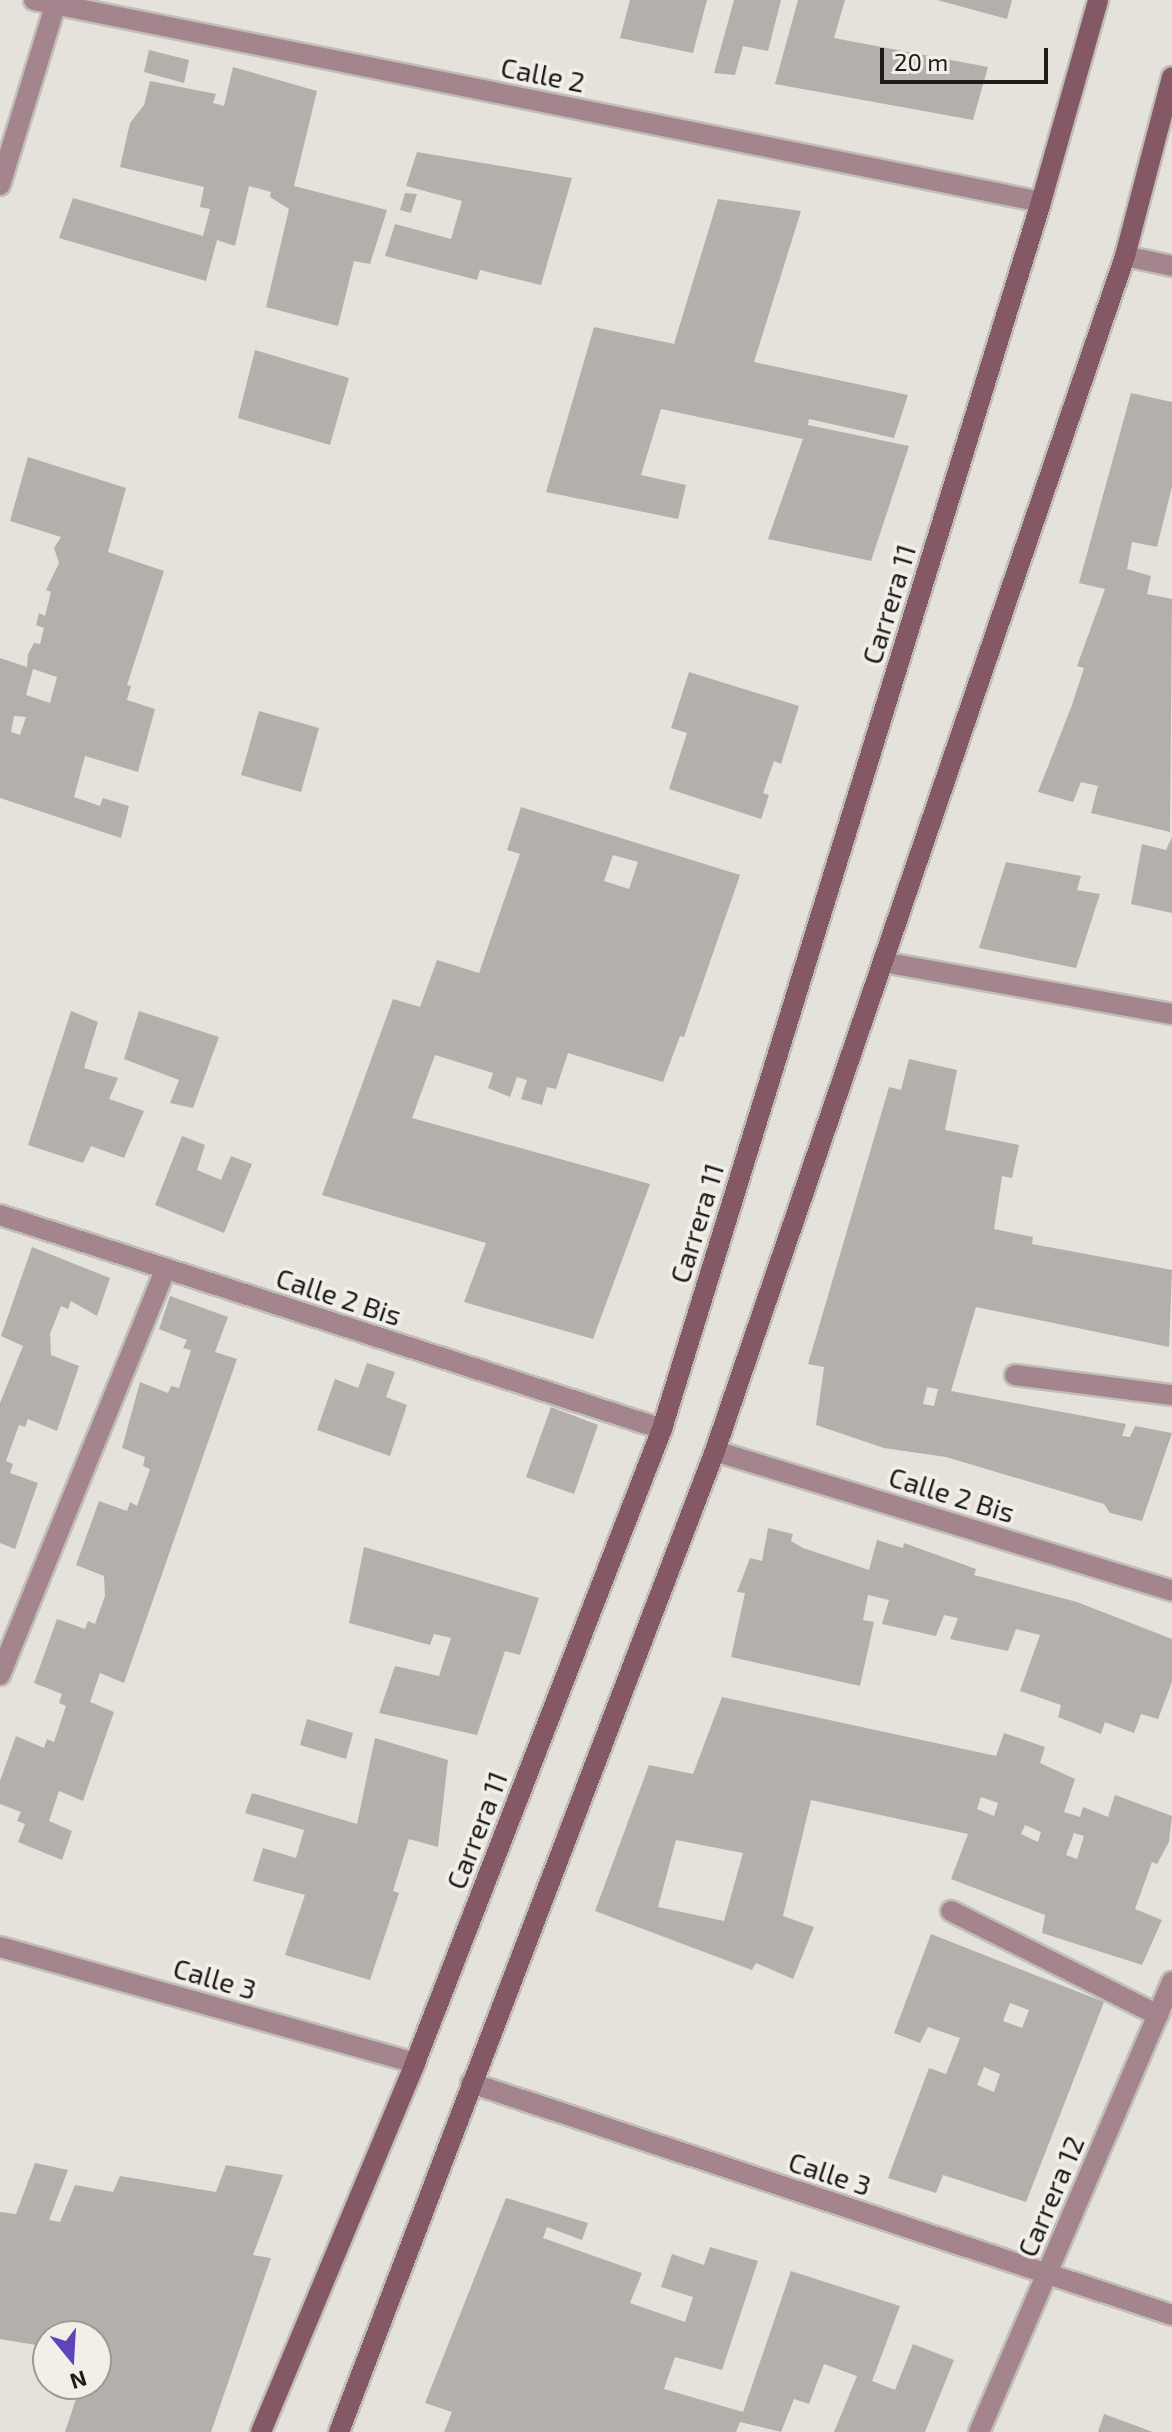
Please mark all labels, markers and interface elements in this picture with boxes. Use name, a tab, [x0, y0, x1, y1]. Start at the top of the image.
scale bar	[884, 32, 1052, 82]
text: 20 m	[894, 47, 948, 76]
street label: Calle 2	[498, 49, 588, 99]
street label: Carrera 11	[854, 540, 922, 668]
street label: Carrera 11	[662, 1159, 730, 1287]
street label: Calle 2 Bis	[272, 1260, 406, 1332]
street label: Calle 2 Bis	[885, 1459, 1019, 1529]
street label: Carrera 11	[438, 1766, 514, 1894]
street label: Calle 3	[170, 1950, 260, 2006]
street label: Carrera 12	[1009, 2130, 1091, 2262]
street label: Calle 3	[784, 2144, 876, 2202]
north arrow	[32, 2320, 112, 2400]
text: N	[67, 2366, 90, 2396]

